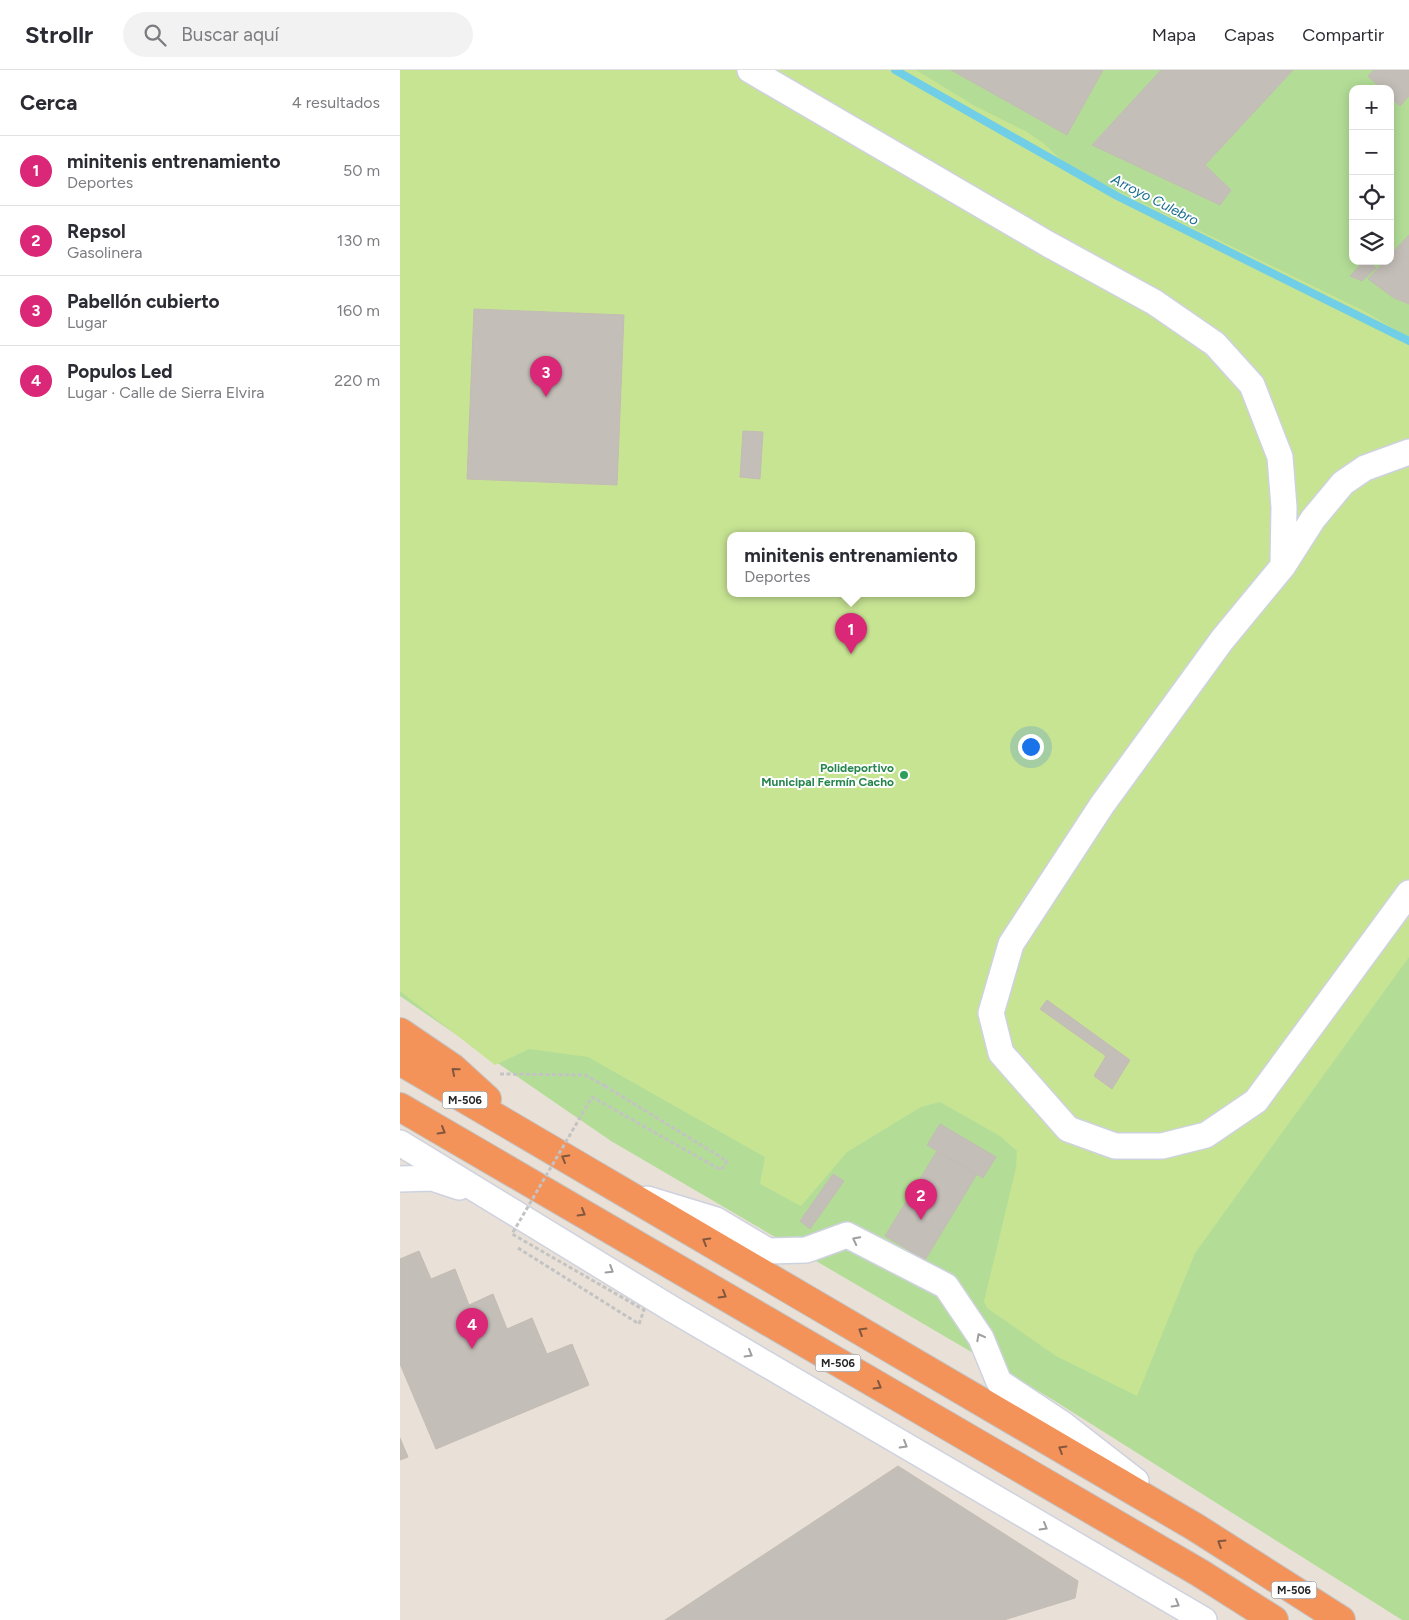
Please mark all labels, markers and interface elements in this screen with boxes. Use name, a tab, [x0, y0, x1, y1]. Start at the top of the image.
search box	[123, 12, 473, 57]
text: Strollr	[25, 20, 93, 49]
icon: search	[141, 21, 169, 49]
text: Buscar aquí	[181, 23, 279, 46]
text: Mapa	[1152, 24, 1196, 46]
text: Capas	[1224, 24, 1274, 46]
text: Compartir	[1302, 24, 1384, 46]
map controls	[1349, 85, 1394, 265]
button: +	[1349, 85, 1394, 130]
text: Cerca	[20, 90, 77, 115]
text: 4 resultados	[292, 93, 380, 112]
button: −	[1349, 130, 1394, 175]
text: minitenis entrenamiento	[67, 150, 280, 173]
text: 1	[33, 161, 39, 180]
text: 50 m	[343, 161, 380, 180]
water label: Arroyo Culebro	[1108, 170, 1201, 229]
text: Deportes	[67, 173, 133, 192]
button: locate	[1349, 175, 1394, 220]
text: Repsol	[67, 220, 126, 243]
button: layers	[1349, 220, 1394, 265]
text: 2	[31, 231, 41, 250]
text: 130 m	[337, 231, 380, 250]
text: Gasolinera	[67, 243, 143, 262]
text: Pabellón cubierto	[67, 290, 220, 313]
text: 3	[32, 301, 40, 320]
text: 160 m	[337, 301, 380, 320]
text: Lugar	[67, 313, 107, 332]
pin: 3	[530, 356, 562, 397]
text: Populos Led	[67, 360, 173, 383]
text: 4	[31, 371, 41, 390]
text: 220 m	[334, 371, 380, 390]
text: Lugar · Calle de Sierra Elvira	[67, 383, 264, 402]
popup	[727, 532, 975, 597]
text: minitenis entrenamiento	[744, 544, 958, 567]
text: Deportes	[744, 567, 810, 586]
pin: 1	[835, 613, 867, 654]
your location	[1018, 734, 1044, 760]
place label: Polideportivo Municipal Fermín Cacho	[761, 761, 894, 789]
marker: Polideportivo Municipal Fermín Cacho	[898, 769, 910, 781]
one-way arrow	[452, 1068, 461, 1076]
road number: M-506	[442, 1092, 488, 1108]
one-way arrow	[437, 1125, 446, 1135]
one-way arrow	[561, 1155, 570, 1165]
pin: 2	[905, 1179, 937, 1220]
one-way arrow	[577, 1207, 586, 1217]
one-way arrow	[853, 1236, 862, 1246]
one-way arrow	[703, 1237, 712, 1247]
one-way arrow	[604, 1264, 613, 1273]
one-way arrow	[717, 1289, 726, 1299]
pin: 4	[456, 1308, 488, 1349]
one-way arrow	[858, 1328, 867, 1338]
one-way arrow	[976, 1334, 986, 1343]
one-way arrow	[743, 1347, 752, 1357]
road number: M-506	[816, 1355, 860, 1372]
one-way arrow	[873, 1380, 882, 1390]
one-way arrow	[899, 1438, 908, 1448]
one-way arrow	[1059, 1446, 1068, 1456]
one-way arrow	[1039, 1521, 1048, 1531]
one-way arrow	[1217, 1540, 1226, 1550]
road number: M-506	[1272, 1582, 1316, 1598]
one-way arrow	[1170, 1597, 1179, 1607]

